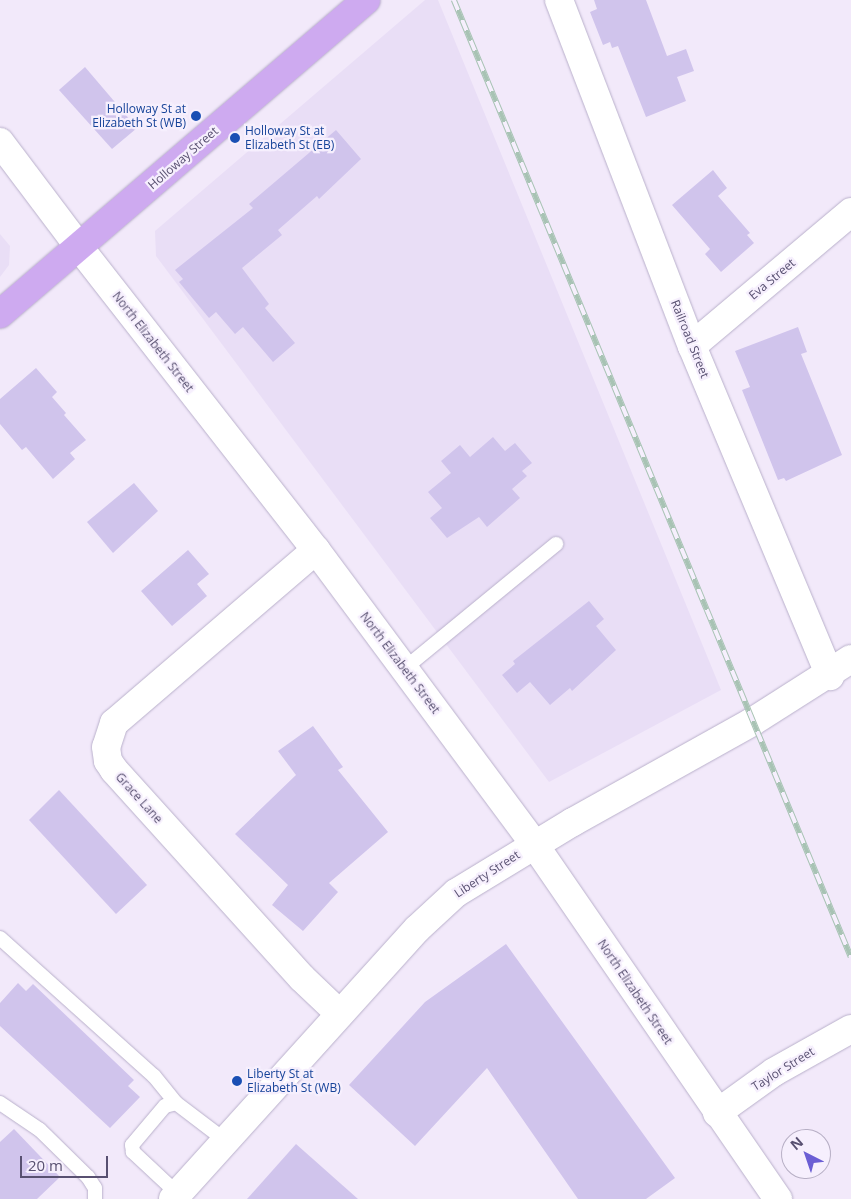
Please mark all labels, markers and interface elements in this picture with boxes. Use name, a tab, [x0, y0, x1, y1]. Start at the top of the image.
place label: Holloway St at Elizabeth St (WB)	[92, 102, 186, 130]
marker: Holloway St at Elizabeth St (WB)	[190, 110, 202, 122]
street label: Holloway Street	[145, 124, 221, 192]
place label: Holloway St at Elizabeth St (EB)	[245, 124, 334, 152]
marker: Holloway St at Elizabeth St (EB)	[229, 132, 241, 144]
street label: Eva Street	[746, 255, 798, 303]
street label: North Elizabeth Street	[109, 289, 197, 395]
street label: Railroad Street	[668, 298, 712, 380]
street label: North Elizabeth Street	[357, 609, 443, 717]
street label: Grace Lane	[113, 770, 165, 826]
street label: Liberty Street	[452, 847, 522, 901]
street label: North Elizabeth Street	[595, 937, 675, 1047]
street label: Taylor Street	[749, 1044, 817, 1094]
place label: Liberty St at Elizabeth St (WB)	[247, 1067, 341, 1095]
marker: Liberty St at Elizabeth St (WB)	[231, 1075, 243, 1087]
north arrow	[781, 1129, 831, 1179]
text: N	[786, 1132, 807, 1154]
scale bar	[22, 1146, 110, 1178]
text: 20 m	[28, 1155, 63, 1175]

